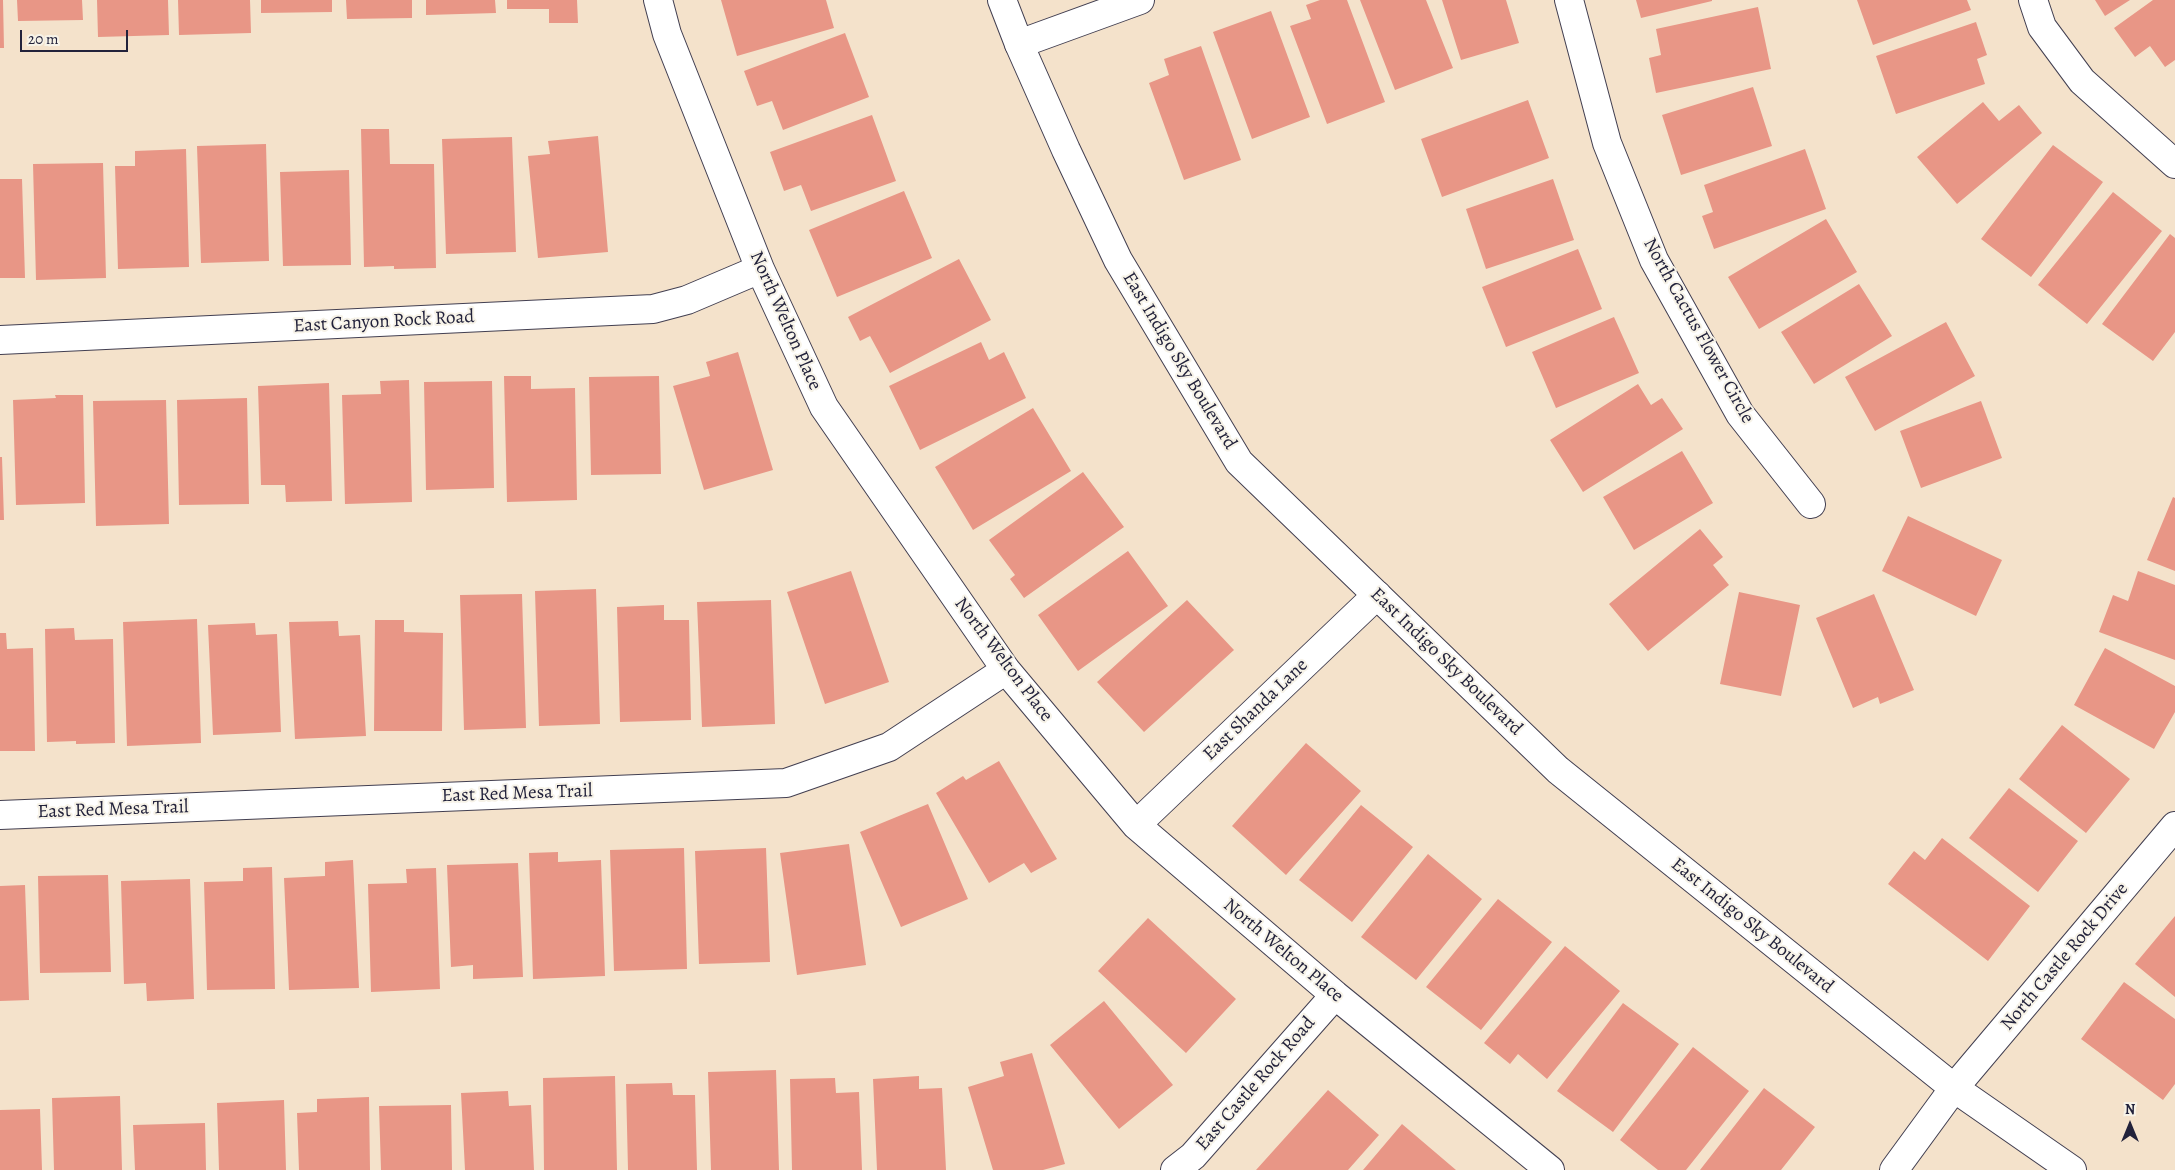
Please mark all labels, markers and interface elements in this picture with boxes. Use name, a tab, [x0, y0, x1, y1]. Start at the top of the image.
scale bar	[22, 20, 130, 52]
text: 20 m	[28, 29, 59, 49]
street label: North Cactus Flower Circle	[1638, 234, 1758, 428]
street label: North Welton Place	[744, 248, 826, 394]
street label: East Indigo Sky Boulevard	[1117, 268, 1241, 454]
street label: East Canyon Rock Road	[293, 306, 475, 338]
street label: East Indigo Sky Boulevard	[1365, 583, 1527, 741]
street label: North Welton Place	[949, 593, 1057, 727]
street label: East Shanda Lane	[1199, 654, 1313, 766]
street label: East Red Mesa Trail	[441, 780, 593, 808]
street label: East Red Mesa Trail	[37, 796, 189, 824]
street label: East Indigo Sky Boulevard	[1666, 853, 1838, 999]
street label: North Castle Rock Drive	[1996, 878, 2134, 1036]
street label: North Welton Place	[1218, 894, 1348, 1008]
street label: East Castle Rock Road	[1192, 1012, 1320, 1156]
north arrow	[2105, 1100, 2155, 1150]
text: N	[2125, 1100, 2135, 1119]

